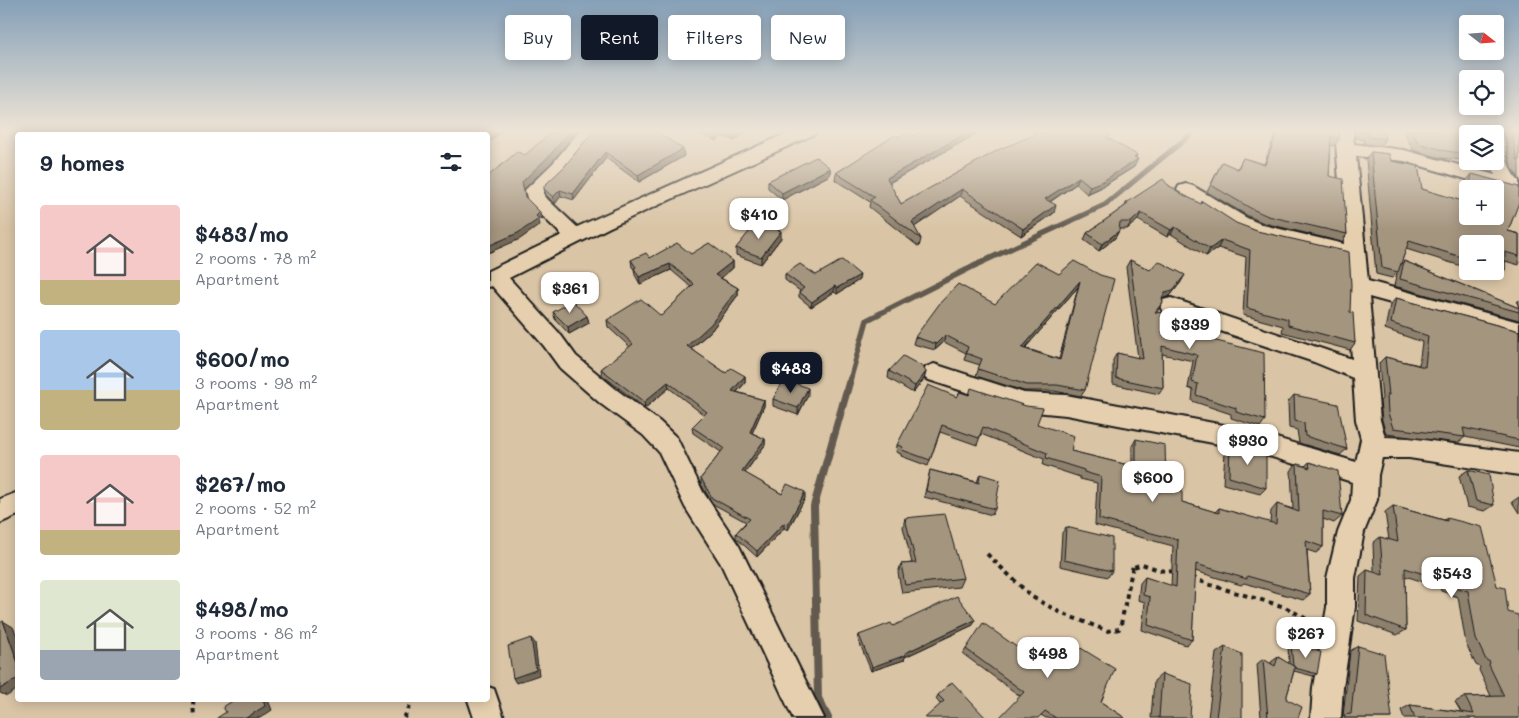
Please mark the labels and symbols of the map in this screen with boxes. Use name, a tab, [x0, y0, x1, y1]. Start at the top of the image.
north arrow	[1459, 15, 1504, 60]
pin: $410	[729, 198, 789, 240]
pin: $361	[540, 272, 600, 314]
pin: $339	[1160, 308, 1220, 350]
pin: $483	[761, 352, 821, 394]
pin: $930	[1218, 424, 1278, 466]
pin: $600	[1123, 460, 1183, 503]
pin: $543	[1422, 556, 1482, 599]
pin: $267	[1276, 616, 1336, 659]
pin: $498	[1018, 636, 1078, 679]

